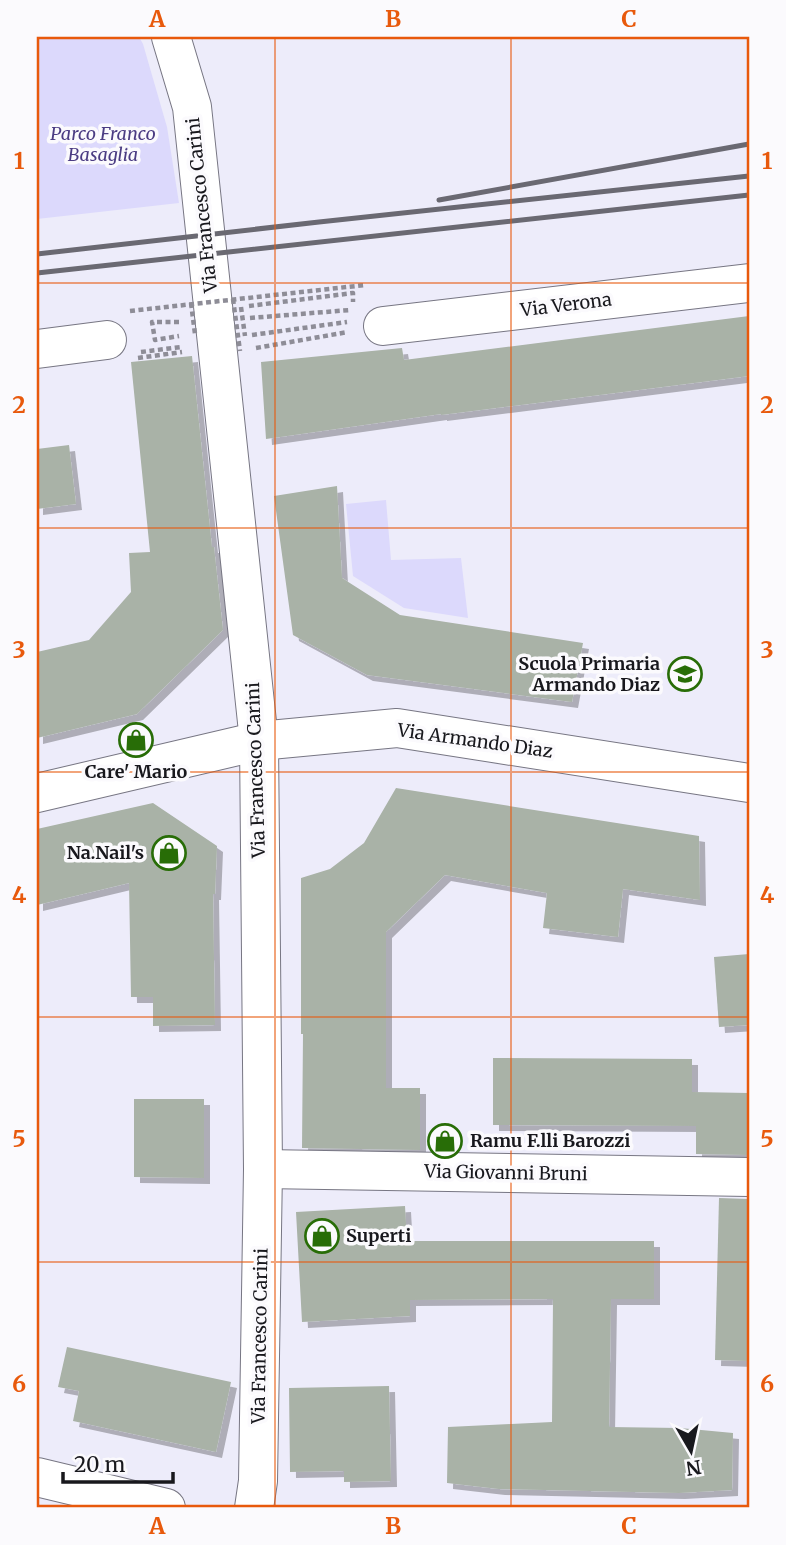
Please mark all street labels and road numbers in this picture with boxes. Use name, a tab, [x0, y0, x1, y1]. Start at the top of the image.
street label: Via Francesco Carini	[181, 116, 222, 295]
street label: Via Verona	[518, 287, 613, 322]
street label: Via Francesco Carini	[241, 682, 270, 859]
street label: Via Armando Diaz	[395, 718, 554, 763]
street label: Via Giovanni Bruni	[423, 1160, 588, 1185]
street label: Via Francesco Carini	[246, 1248, 273, 1425]

